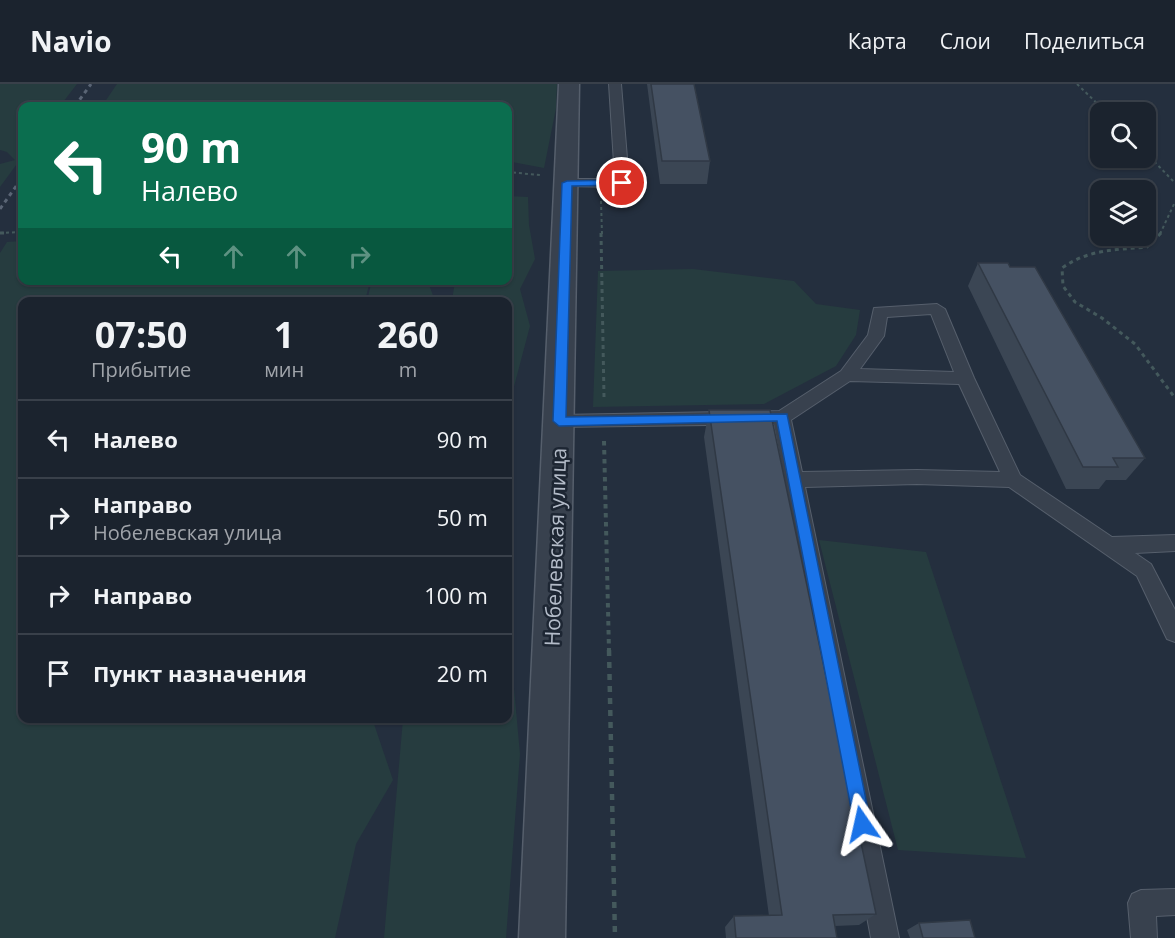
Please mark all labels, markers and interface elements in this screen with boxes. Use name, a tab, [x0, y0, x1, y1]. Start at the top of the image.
text: Navio	[30, 22, 111, 60]
text: Карта	[848, 27, 907, 55]
text: Слои	[940, 27, 991, 55]
text: Поделиться	[1024, 27, 1145, 55]
map controls	[1090, 102, 1156, 246]
button: search	[1090, 102, 1156, 168]
text: 90 m	[141, 118, 241, 175]
icon: left	[42, 126, 120, 204]
pin	[596, 157, 647, 208]
icon: arrive	[605, 166, 638, 199]
text: Налево	[141, 172, 238, 209]
button: layers	[1090, 180, 1156, 246]
icon: left	[154, 240, 187, 273]
icon: ahead	[217, 240, 250, 273]
icon: ahead	[280, 240, 313, 273]
icon: right	[343, 240, 376, 273]
text: 07:50	[95, 310, 187, 359]
text: 1	[274, 310, 294, 359]
text: 260	[377, 310, 439, 359]
text: Прибытие	[91, 356, 191, 383]
text: мин	[264, 356, 304, 383]
text: m	[399, 356, 417, 383]
icon: left	[42, 423, 75, 456]
text: Налево	[93, 424, 178, 454]
text: 90 m	[437, 424, 488, 454]
street label: Нобелевская улица	[538, 447, 572, 647]
text: Направо	[93, 489, 192, 519]
icon: right	[42, 501, 75, 534]
text: 50 m	[437, 502, 488, 532]
text: Нобелевская улица	[93, 519, 282, 546]
icon: right	[42, 579, 75, 612]
text: Направо	[93, 580, 192, 610]
text: 100 m	[424, 580, 488, 610]
icon: arrive	[42, 657, 75, 690]
text: Пункт назначения	[93, 658, 307, 688]
text: 20 m	[437, 658, 488, 688]
position arrow	[830, 792, 894, 856]

